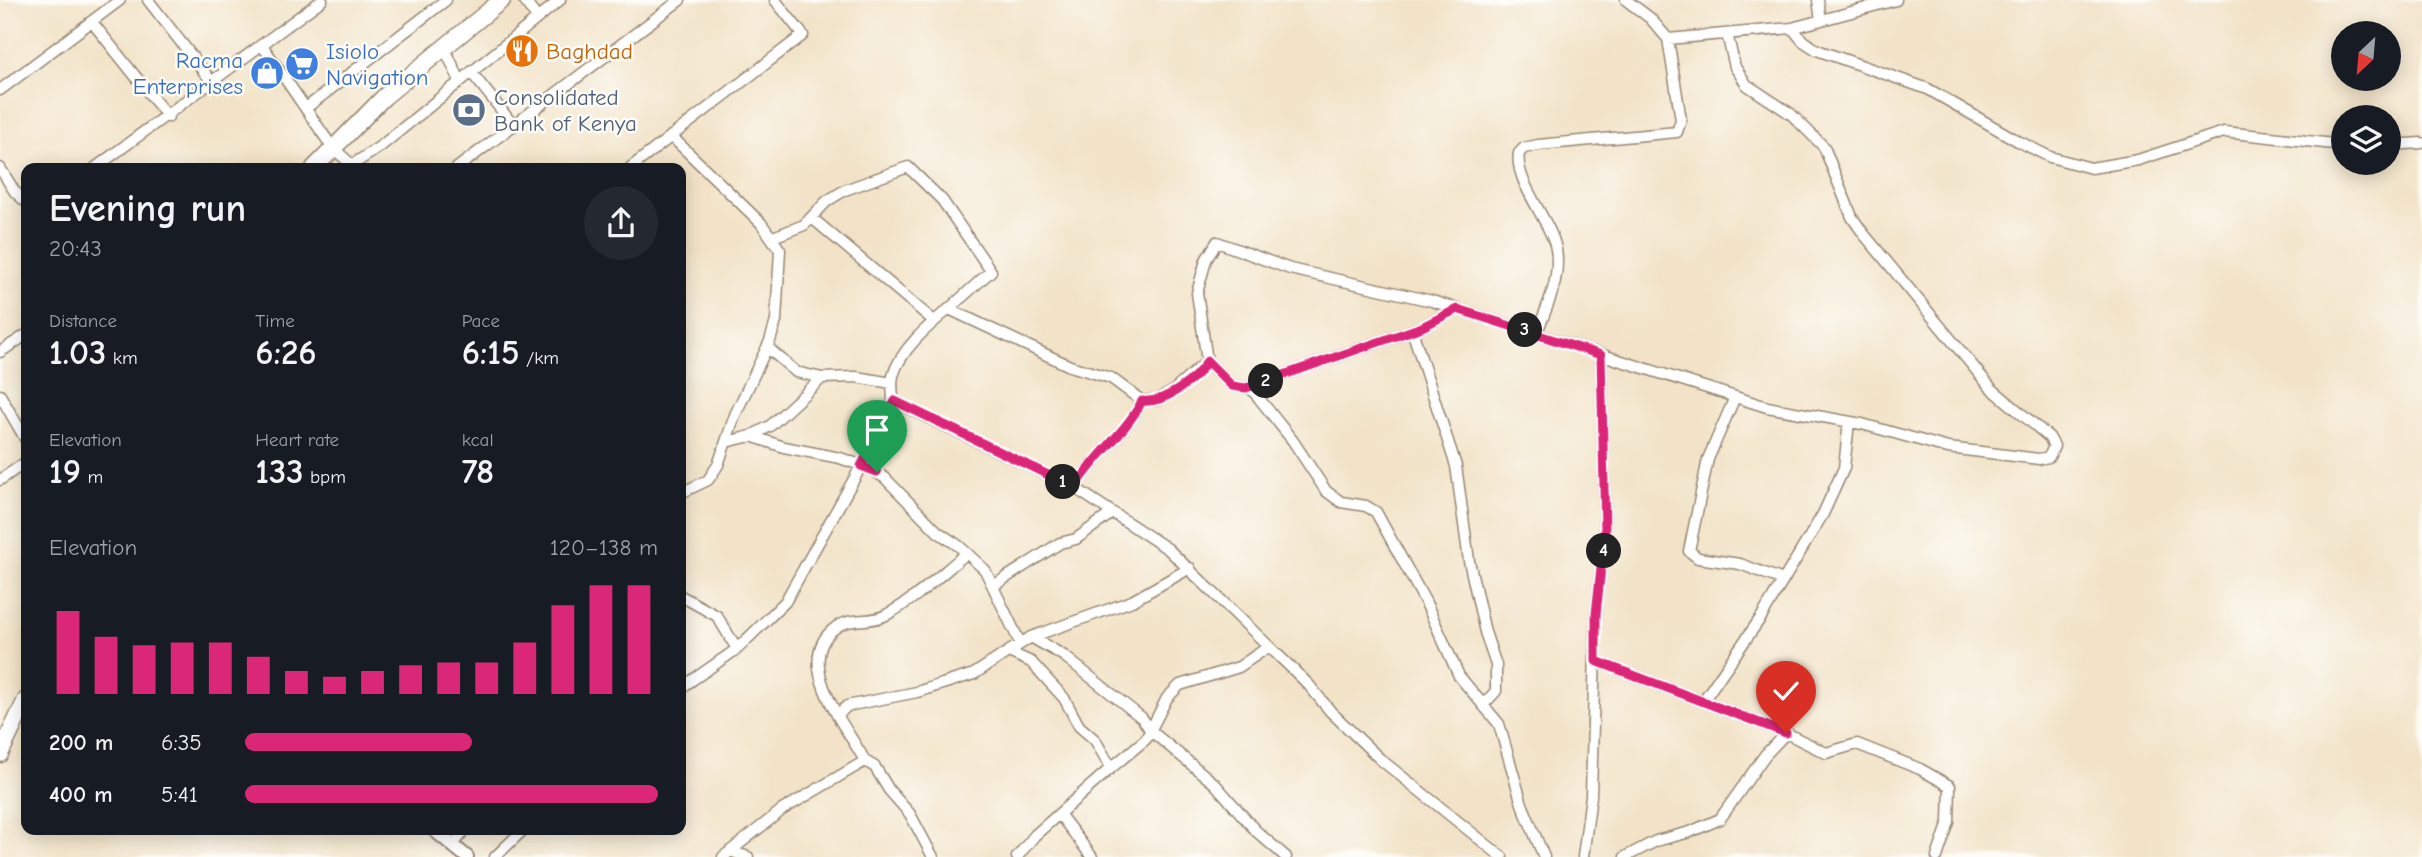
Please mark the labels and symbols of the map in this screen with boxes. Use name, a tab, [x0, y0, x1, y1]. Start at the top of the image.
north arrow	[2331, 21, 2401, 91]
restaurant icon: Baghdad	[503, 32, 541, 70]
place label: Isiolo Navigation	[326, 38, 429, 91]
place label: Baghdad	[546, 38, 633, 65]
supermarket icon: Isiolo Navigation	[283, 45, 321, 83]
place label: Racma Enterprises	[133, 47, 243, 100]
shop icon: Racma Enterprises	[248, 54, 286, 92]
place label: Consolidated Bank of Kenya	[494, 84, 637, 137]
bank icon: Consolidated Bank of Kenya	[450, 91, 488, 129]
pin: 3	[1508, 312, 1542, 348]
pin: 2	[1248, 364, 1284, 398]
pin	[847, 400, 907, 472]
pin: 1	[1046, 464, 1080, 500]
pin: 4	[1586, 534, 1622, 568]
pin	[1756, 661, 1816, 733]

